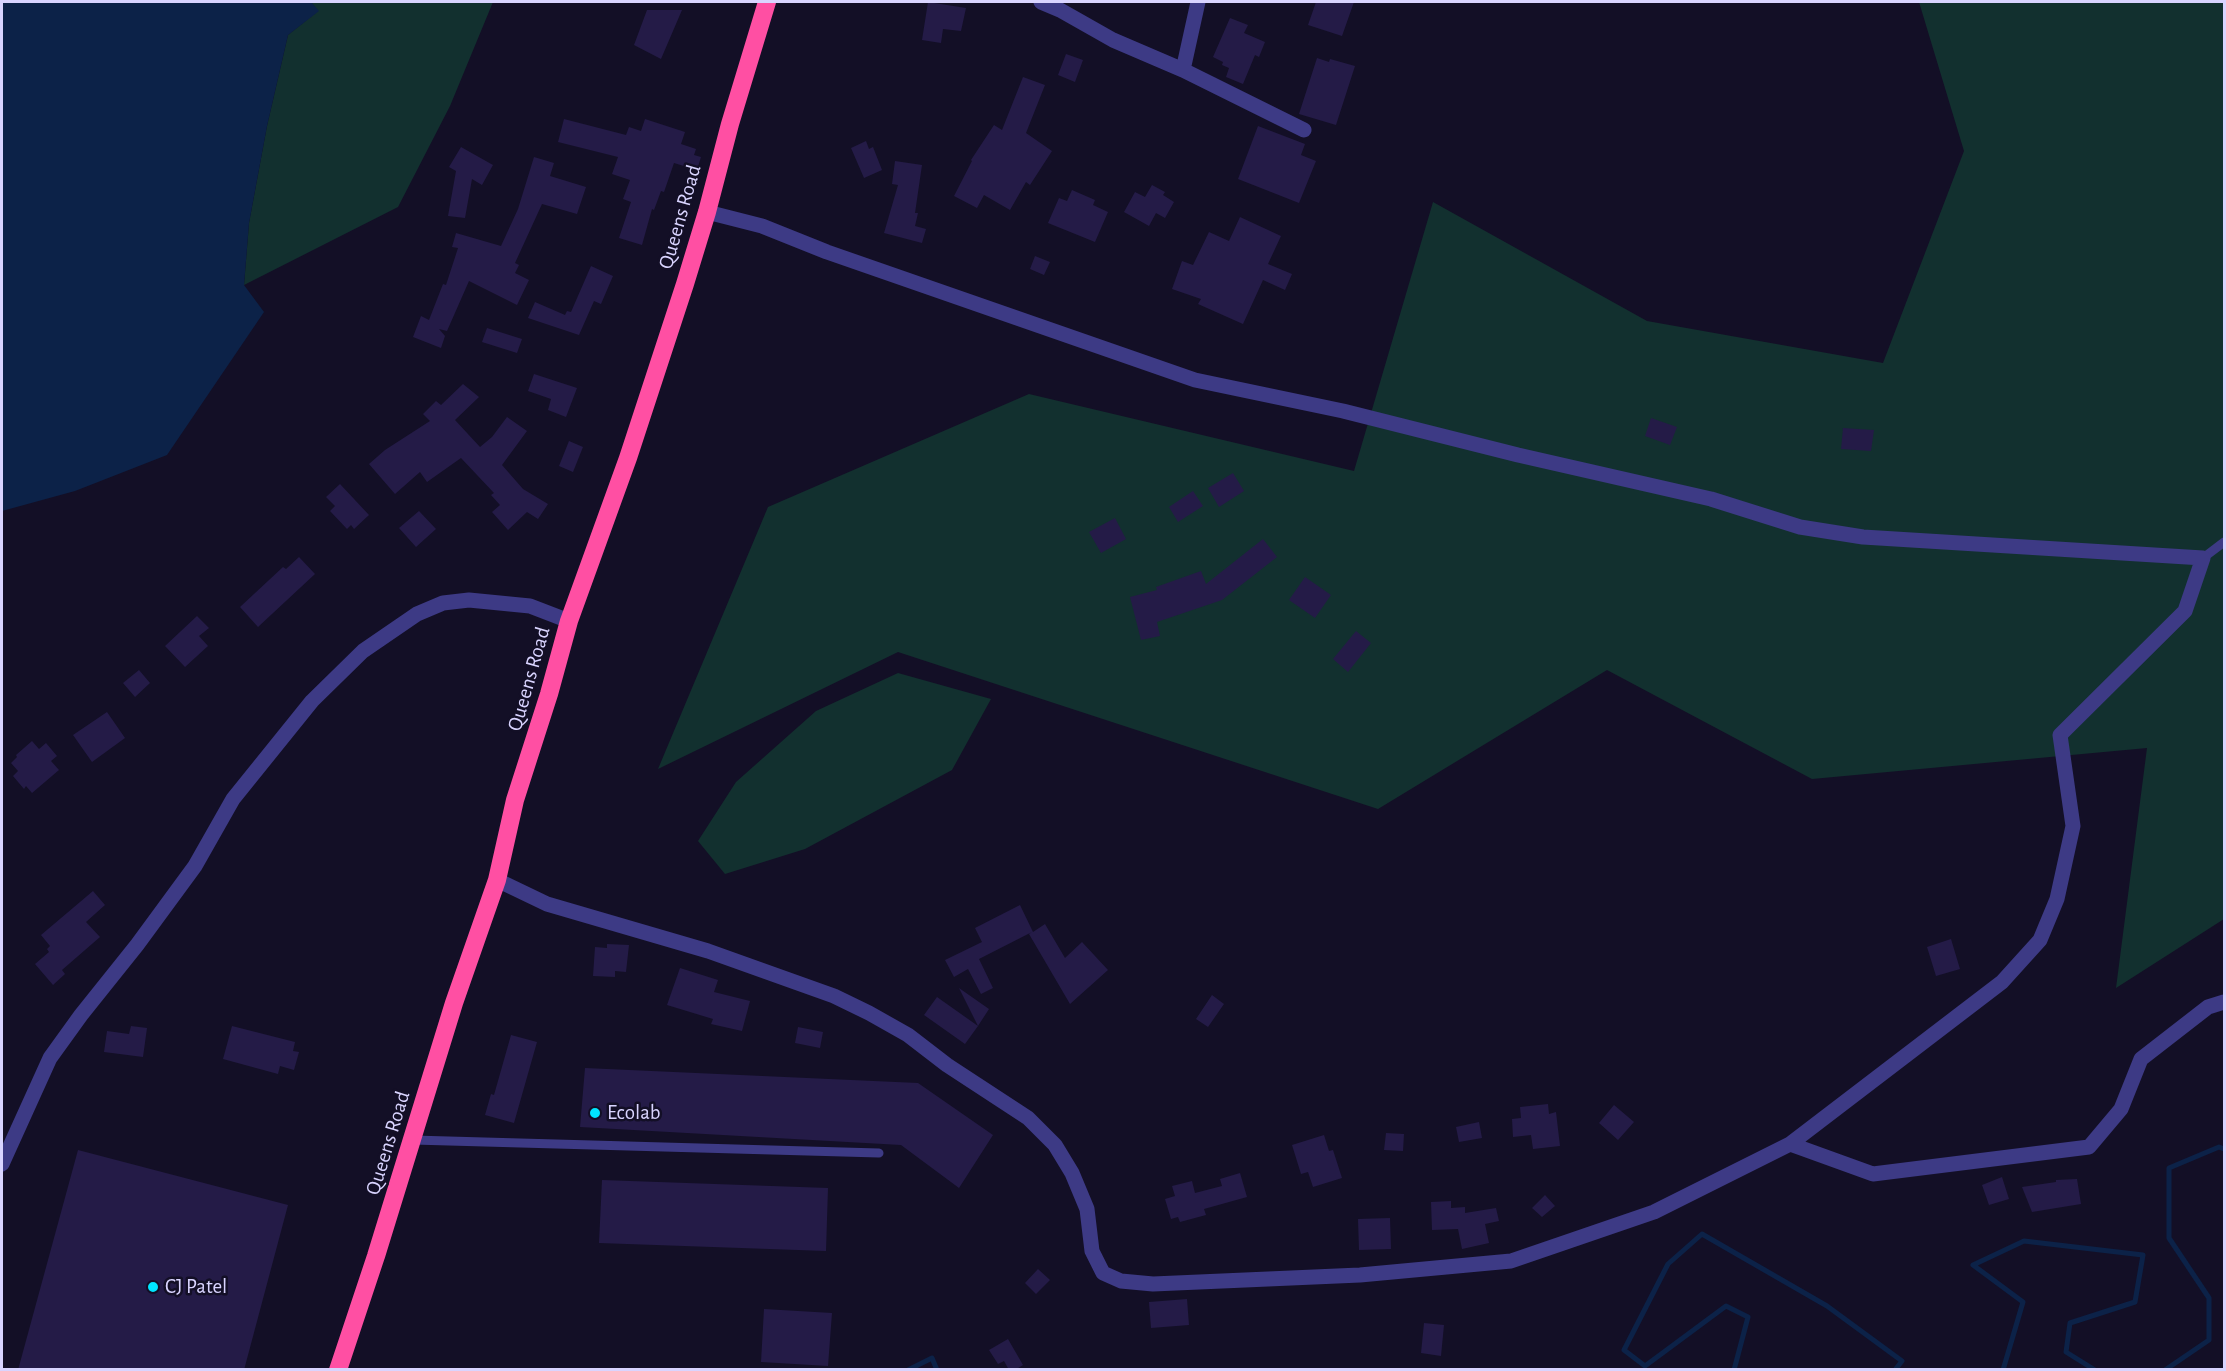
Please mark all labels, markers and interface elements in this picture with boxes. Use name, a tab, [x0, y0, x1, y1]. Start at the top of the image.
street label: Queens Road	[653, 162, 707, 272]
street label: Queens Road	[502, 624, 556, 734]
street label: Queens Road	[360, 1088, 416, 1198]
place label: Ecolab	[607, 1100, 661, 1126]
marker: Ecolab	[588, 1106, 602, 1120]
place label: CJ Patel	[165, 1274, 227, 1300]
marker: CJ Patel	[146, 1280, 160, 1294]

